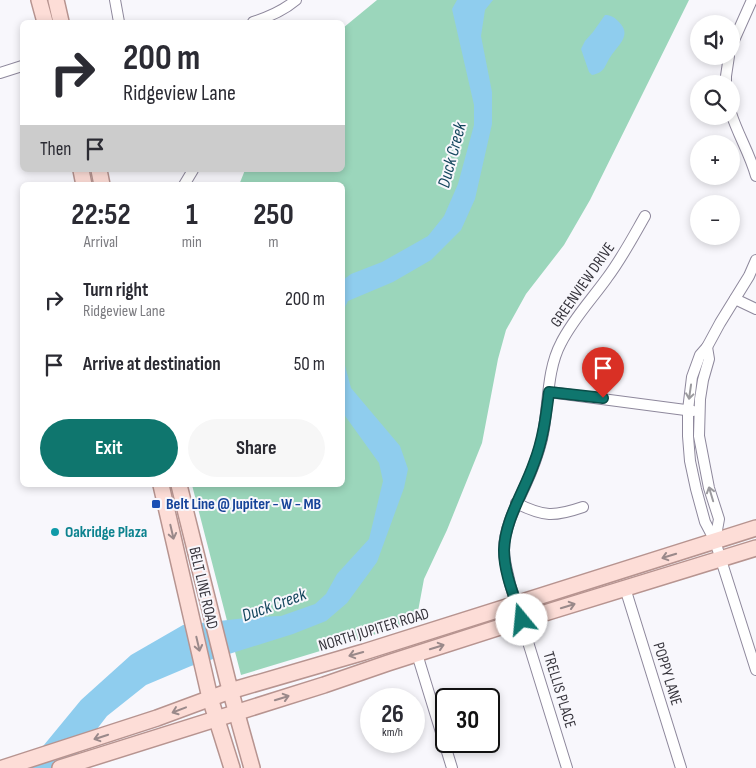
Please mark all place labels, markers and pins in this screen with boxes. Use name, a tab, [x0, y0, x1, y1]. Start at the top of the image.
pin	[582, 347, 624, 398]
place label: Belt Line @ Jupiter - W - MB	[166, 495, 322, 514]
marker: Belt Line @ Jupiter - W - MB	[150, 498, 162, 510]
place label: Oakridge Plaza	[65, 523, 147, 542]
marker: Oakridge Plaza	[49, 526, 61, 538]

